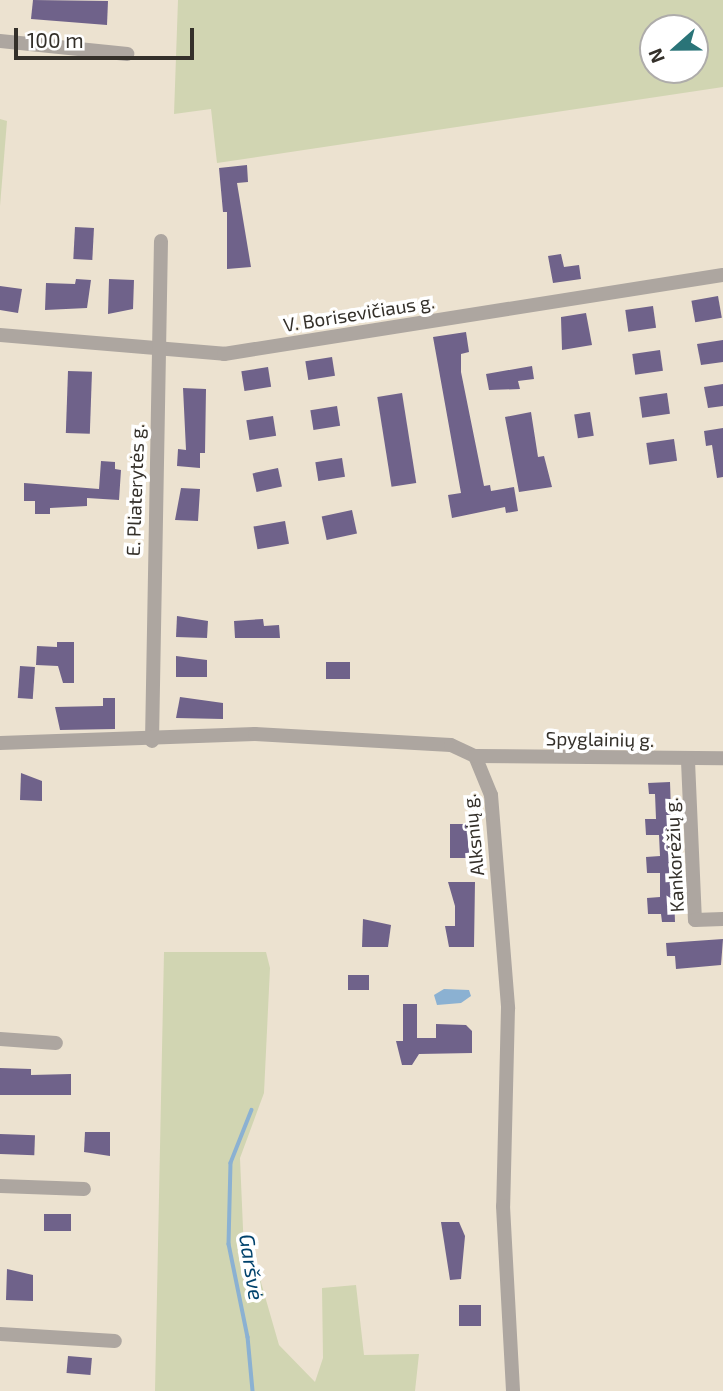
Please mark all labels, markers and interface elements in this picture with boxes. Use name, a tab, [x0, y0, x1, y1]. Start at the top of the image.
scale bar	[18, 14, 198, 58]
north arrow	[639, 14, 709, 84]
text: 100 m	[27, 27, 84, 52]
text: N	[643, 45, 669, 67]
street label: V. Borisevičiaus g.	[282, 290, 436, 336]
street label: E. Pliaterytės g.	[121, 423, 149, 557]
street label: Spyglainių g.	[545, 727, 655, 751]
street label: Alksnių g.	[457, 793, 489, 877]
street label: Kankorėžių g.	[660, 797, 688, 913]
water label: Garšvė	[234, 1232, 270, 1302]

